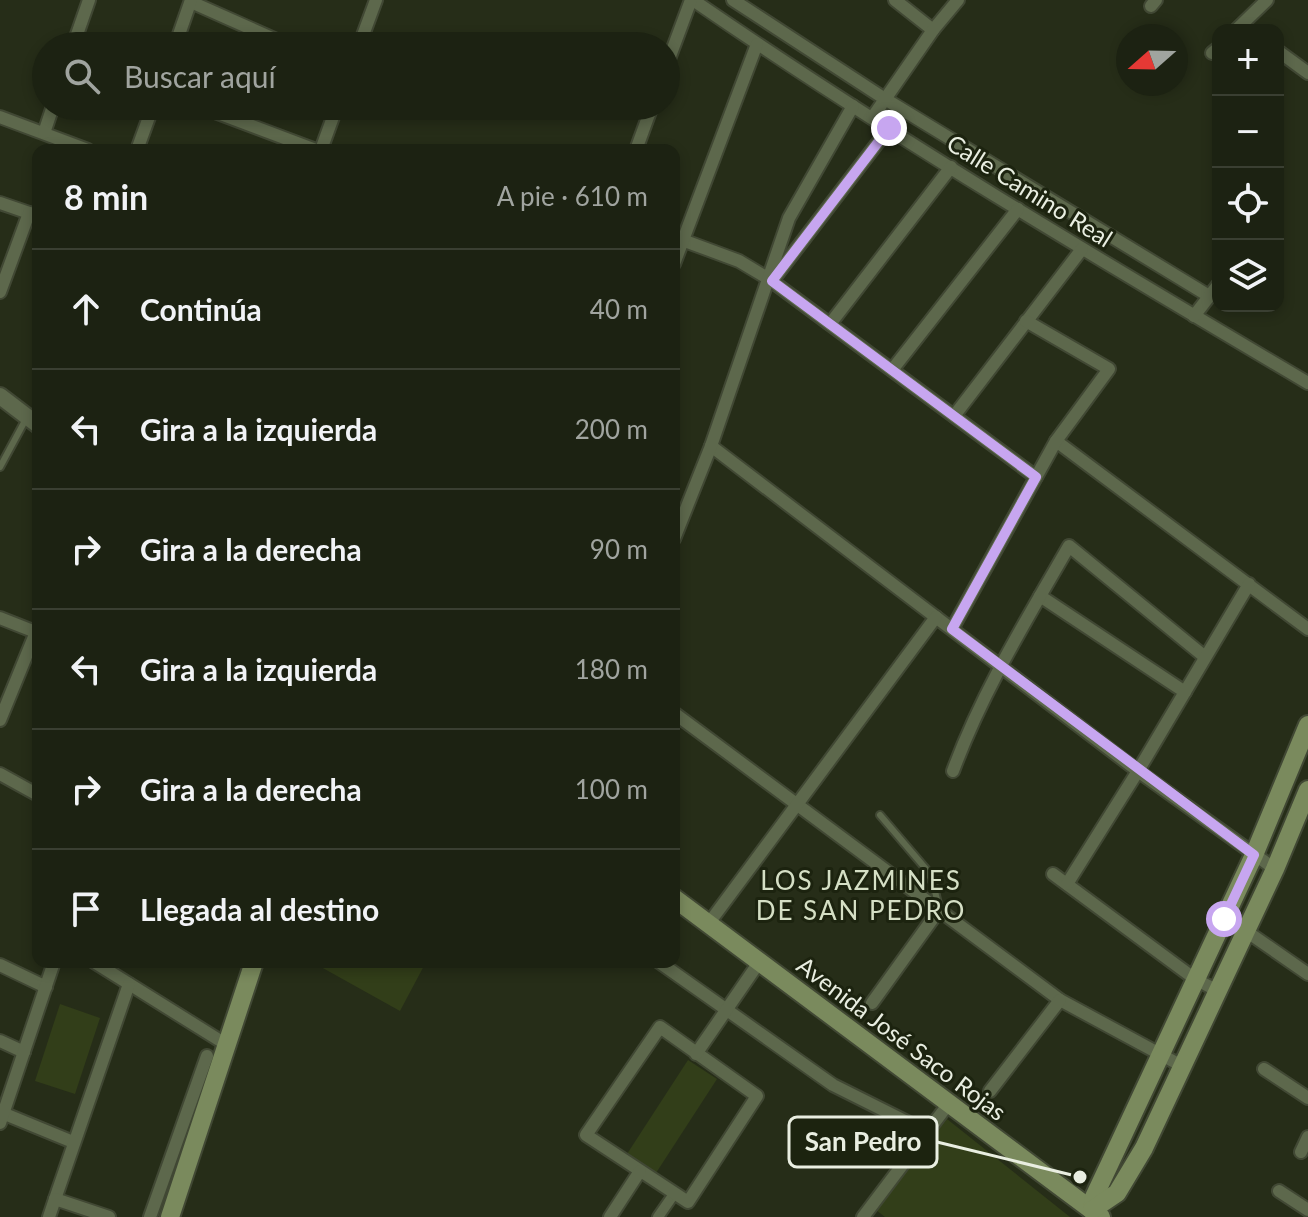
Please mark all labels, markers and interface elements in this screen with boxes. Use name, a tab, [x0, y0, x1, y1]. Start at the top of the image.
north arrow	[1116, 24, 1188, 96]
map controls	[1212, 24, 1284, 312]
button: +	[1212, 24, 1284, 96]
search box	[32, 32, 680, 120]
icon: search	[60, 54, 104, 98]
text: Buscar aquí	[124, 58, 276, 94]
button: −	[1212, 96, 1284, 168]
route end	[871, 110, 907, 146]
street label: Calle Camino Real	[942, 128, 1118, 252]
button: locate	[1212, 168, 1284, 240]
text: 8 min	[64, 176, 148, 217]
text: A pie · 610 m	[497, 180, 648, 212]
button: layers	[1212, 240, 1284, 312]
icon: ahead	[64, 287, 108, 331]
text: Continúa	[140, 291, 262, 327]
text: 40 m	[590, 293, 648, 325]
icon: left	[64, 407, 108, 451]
text: Gira a la izquierda	[140, 411, 377, 447]
text: 200 m	[575, 413, 648, 445]
icon: right	[64, 527, 108, 571]
text: Gira a la derecha	[140, 531, 362, 567]
text: 90 m	[590, 533, 648, 565]
icon: left	[64, 647, 108, 691]
text: Gira a la izquierda	[140, 651, 377, 687]
text: 180 m	[575, 653, 648, 685]
icon: right	[64, 767, 108, 811]
text: Gira a la derecha	[140, 771, 362, 807]
text: 100 m	[575, 773, 648, 805]
district label: LOS JAZMINES DE SAN PEDRO	[756, 864, 966, 926]
icon: arrive	[64, 887, 108, 931]
text: Llegada al destino	[140, 891, 379, 927]
route start	[1206, 901, 1242, 937]
street label: Avenida José Saco Rojas	[792, 950, 1012, 1126]
callout: San Pedro	[789, 1117, 937, 1167]
text: San Pedro	[805, 1125, 921, 1157]

